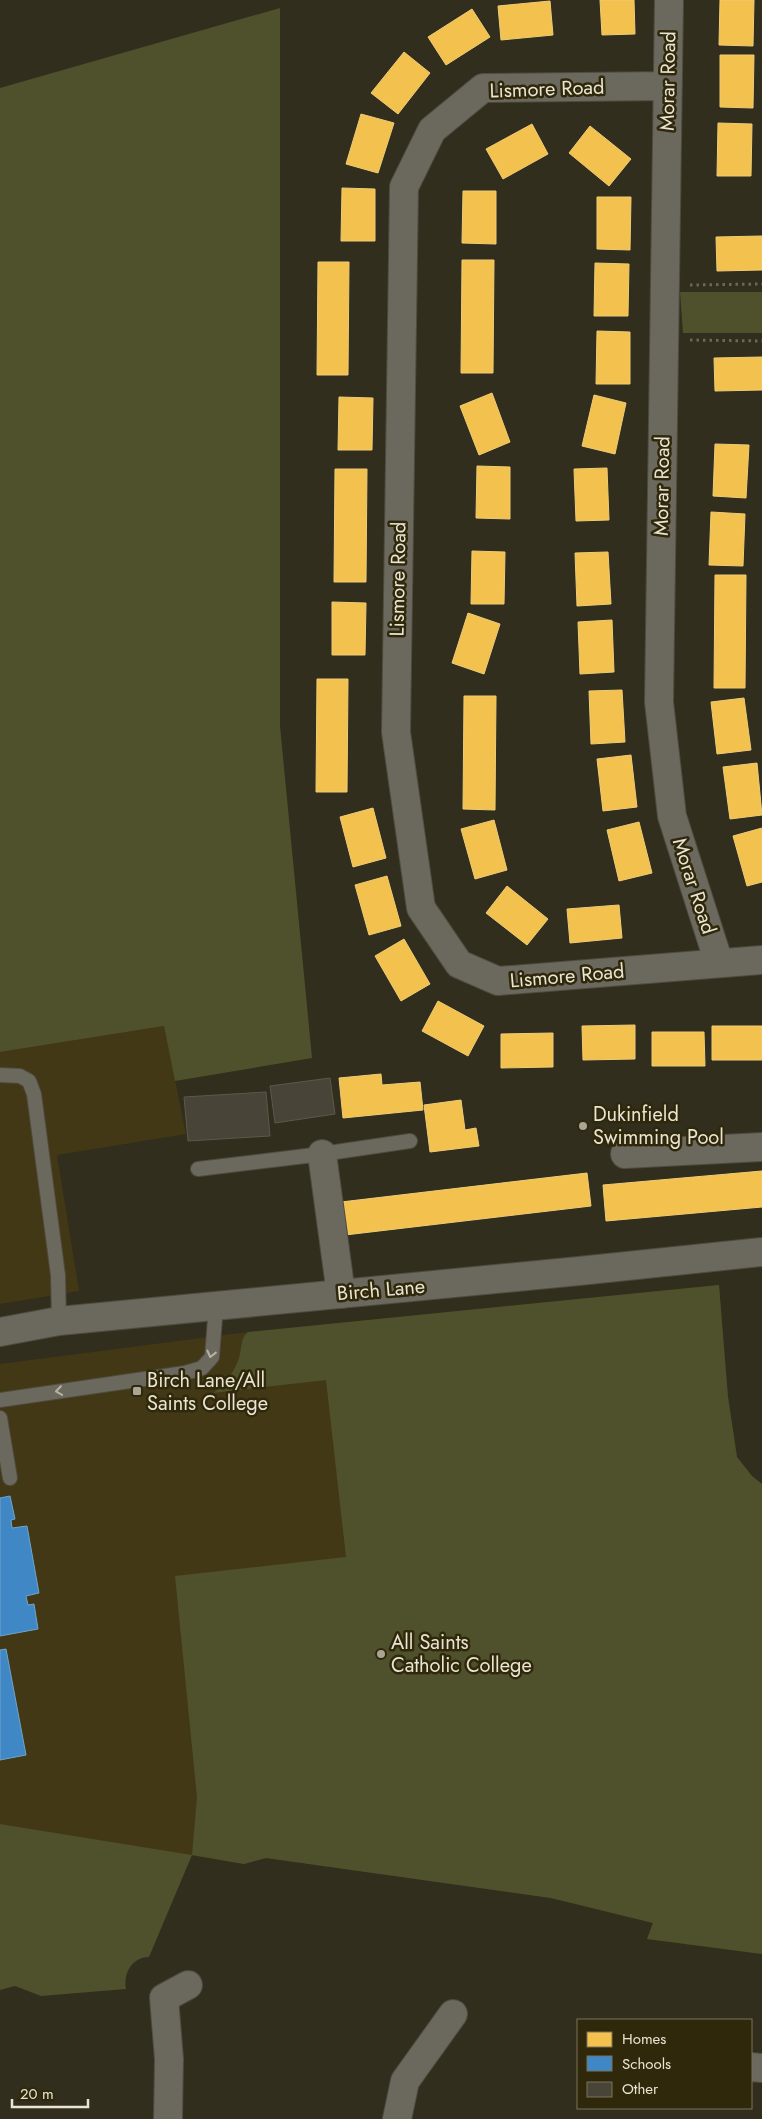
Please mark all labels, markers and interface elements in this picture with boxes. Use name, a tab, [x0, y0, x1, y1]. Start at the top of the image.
street label: Morar Road	[653, 31, 683, 131]
street label: Lismore Road	[489, 73, 605, 105]
street label: Morar Road	[647, 436, 677, 536]
street label: Lismore Road	[383, 521, 413, 637]
street label: Morar Road	[665, 834, 723, 938]
street label: Lismore Road	[509, 957, 625, 995]
place label: Dukinfield Swimming Pool	[593, 1100, 724, 1152]
marker: Dukinfield Swimming Pool	[577, 1120, 589, 1132]
street label: Birch Lane	[336, 1272, 426, 1308]
one-way arrow	[206, 1350, 217, 1358]
place label: Birch Lane/All Saints College	[147, 1366, 268, 1418]
marker: Birch Lane/All Saints College	[131, 1385, 143, 1397]
one-way arrow	[55, 1386, 64, 1396]
place label: All Saints Catholic College	[391, 1628, 532, 1680]
marker: All Saints Catholic College	[375, 1648, 387, 1660]
legend	[577, 2019, 752, 2109]
text: Homes	[622, 2028, 666, 2050]
text: Schools	[622, 2053, 671, 2075]
scale bar	[12, 2076, 89, 2108]
text: Other	[622, 2078, 659, 2100]
text: 20 m	[20, 2083, 54, 2105]

